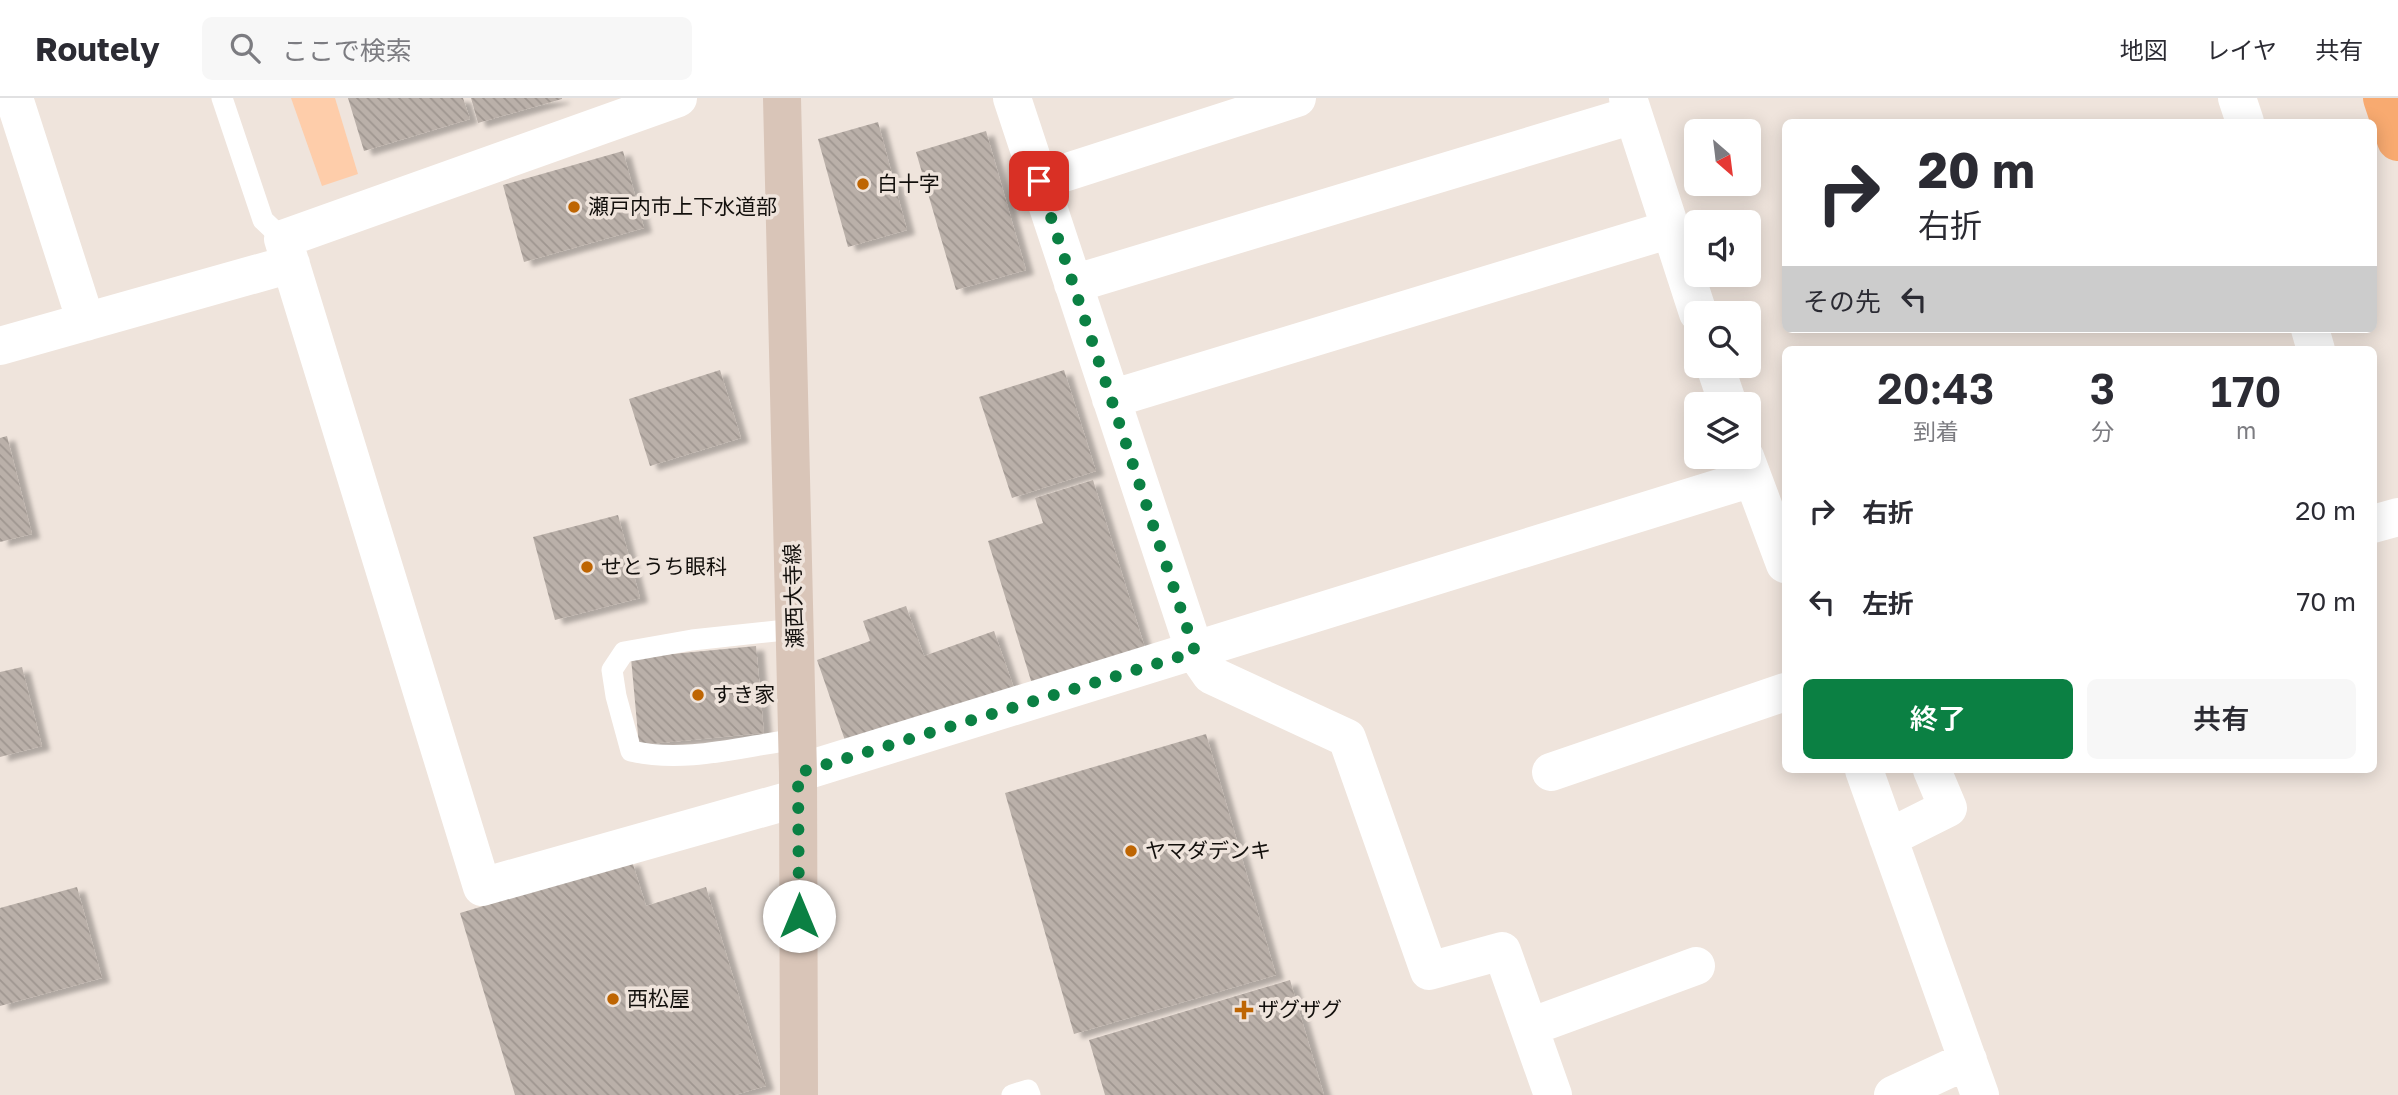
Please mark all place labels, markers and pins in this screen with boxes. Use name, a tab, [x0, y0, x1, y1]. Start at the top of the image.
pin	[1009, 151, 1069, 211]
place label: 白十字	[877, 170, 940, 196]
marker: 白十字	[855, 176, 871, 192]
place label: 瀬戸内市上下水道部	[588, 193, 777, 219]
marker: 瀬戸内市上下水道部	[566, 199, 582, 215]
place label: せとうち眼科	[601, 553, 727, 579]
marker: せとうち眼科	[579, 559, 595, 575]
place label: すき家	[712, 681, 775, 707]
marker: すき家	[690, 687, 706, 703]
place label: ヤマダデンキ	[1145, 837, 1271, 863]
marker: ヤマダデンキ	[1123, 843, 1139, 859]
place label: 西松屋	[627, 985, 690, 1011]
marker: 西松屋	[605, 991, 621, 1007]
place label: ザグザグ	[1258, 996, 1342, 1022]
marker: ザグザグ	[1236, 1002, 1252, 1018]

